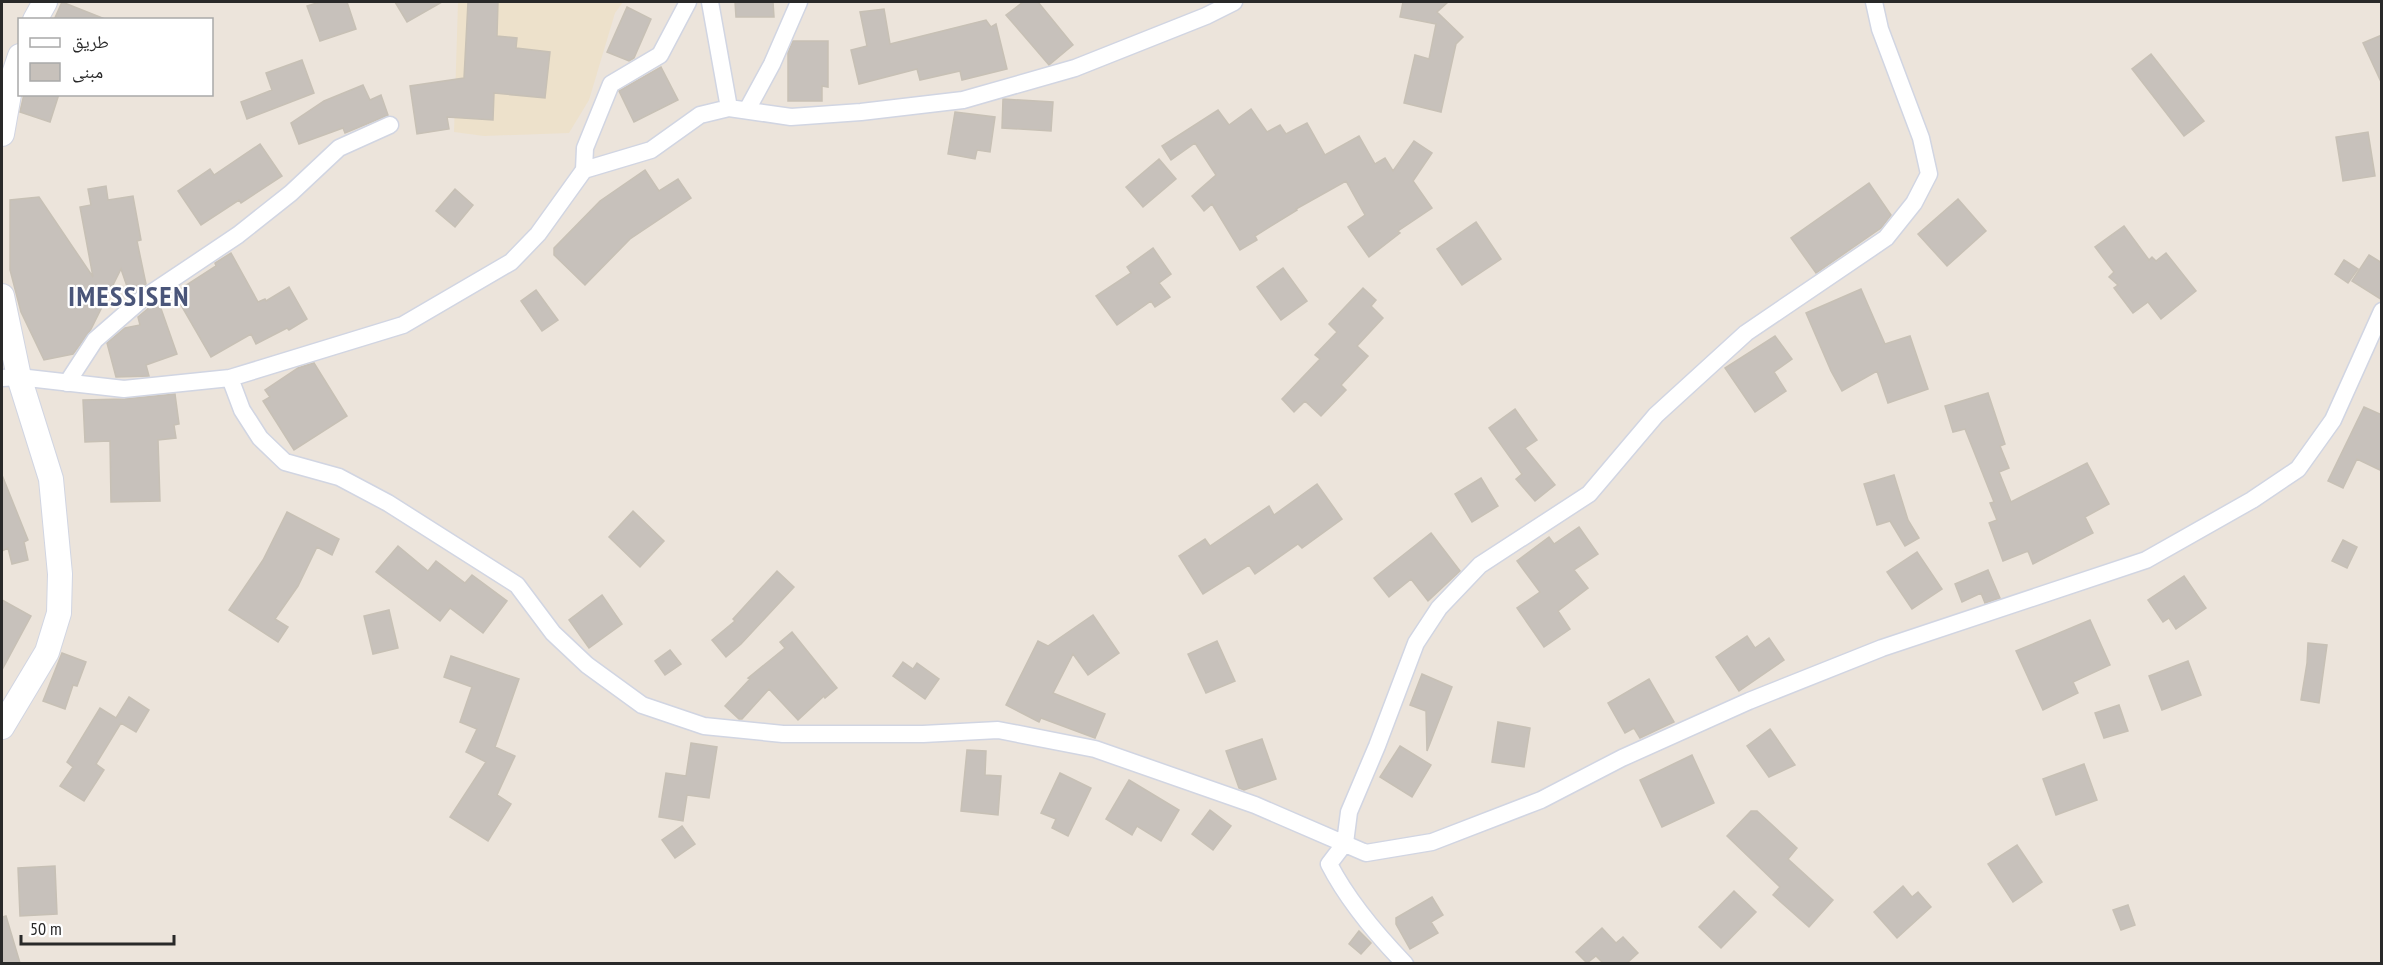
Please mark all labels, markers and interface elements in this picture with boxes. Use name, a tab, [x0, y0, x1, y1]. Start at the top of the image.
legend	[18, 18, 213, 96]
text: طريق	[72, 30, 109, 53]
text: مبنى	[72, 60, 103, 83]
district label: IMESSISEN	[68, 277, 190, 314]
scale bar	[21, 908, 174, 946]
text: 50 m	[30, 917, 62, 940]

